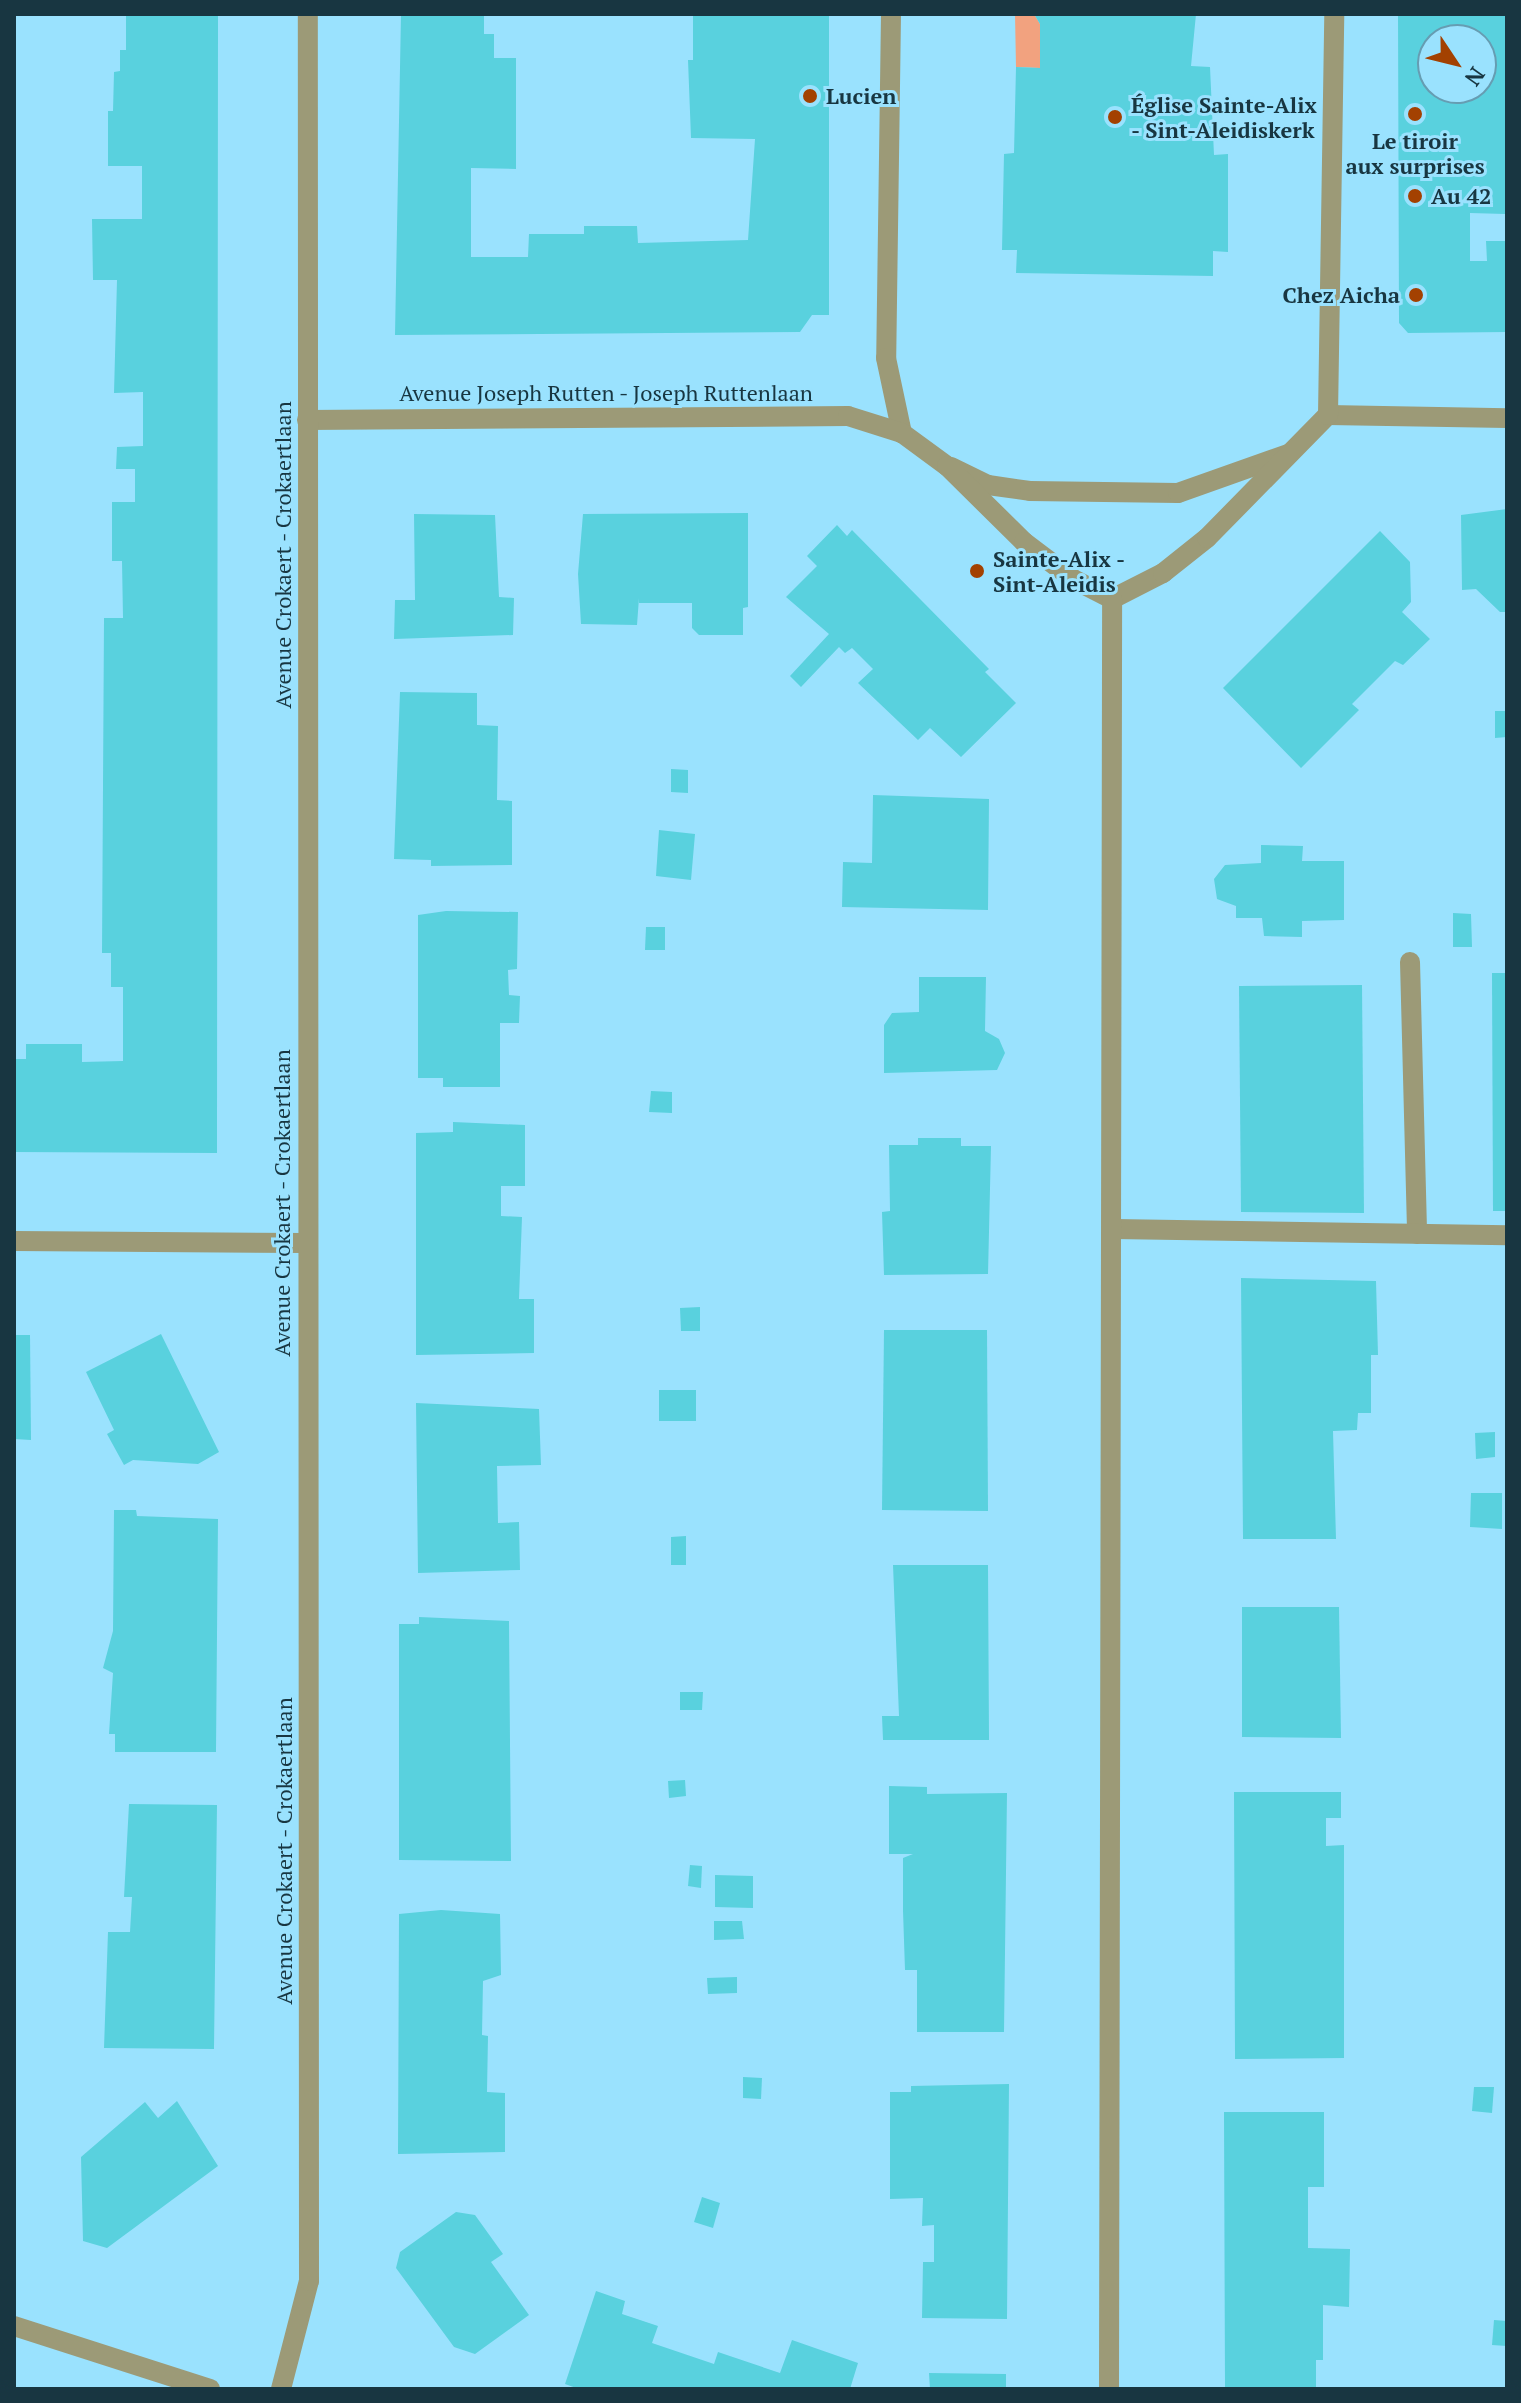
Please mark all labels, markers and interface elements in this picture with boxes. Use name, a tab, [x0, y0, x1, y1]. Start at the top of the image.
north arrow	[1417, 24, 1497, 104]
text: N	[1459, 62, 1492, 92]
place label: Lucien	[826, 83, 896, 109]
marker: Lucien	[801, 87, 819, 105]
place label: Église Sainte-Alix - Sint-Aleidiskerk	[1131, 91, 1317, 142]
marker: Le tiroir aux surprises	[1406, 105, 1424, 123]
marker: Église Sainte-Alix - Sint-Aleidiskerk	[1106, 108, 1124, 126]
place label: Le tiroir aux surprises	[1345, 127, 1485, 178]
place label: Au 42	[1431, 183, 1492, 209]
marker: Au 42	[1406, 187, 1424, 205]
place label: Chez Aicha	[1282, 282, 1400, 308]
marker: Chez Aicha	[1407, 286, 1425, 304]
street label: Avenue Joseph Rutten - Joseph Ruttenlaan	[398, 380, 814, 406]
street label: Avenue Crokaert - Crokaertlaan	[270, 400, 296, 710]
place label: Sainte-Alix - Sint-Aleidis	[993, 545, 1126, 596]
marker: Sainte-Alix - Sint-Aleidis	[968, 562, 986, 580]
street label: Avenue Crokaert - Crokaertlaan	[269, 1048, 295, 1358]
street label: Avenue Crokaert - Crokaertlaan	[271, 1696, 297, 2006]

